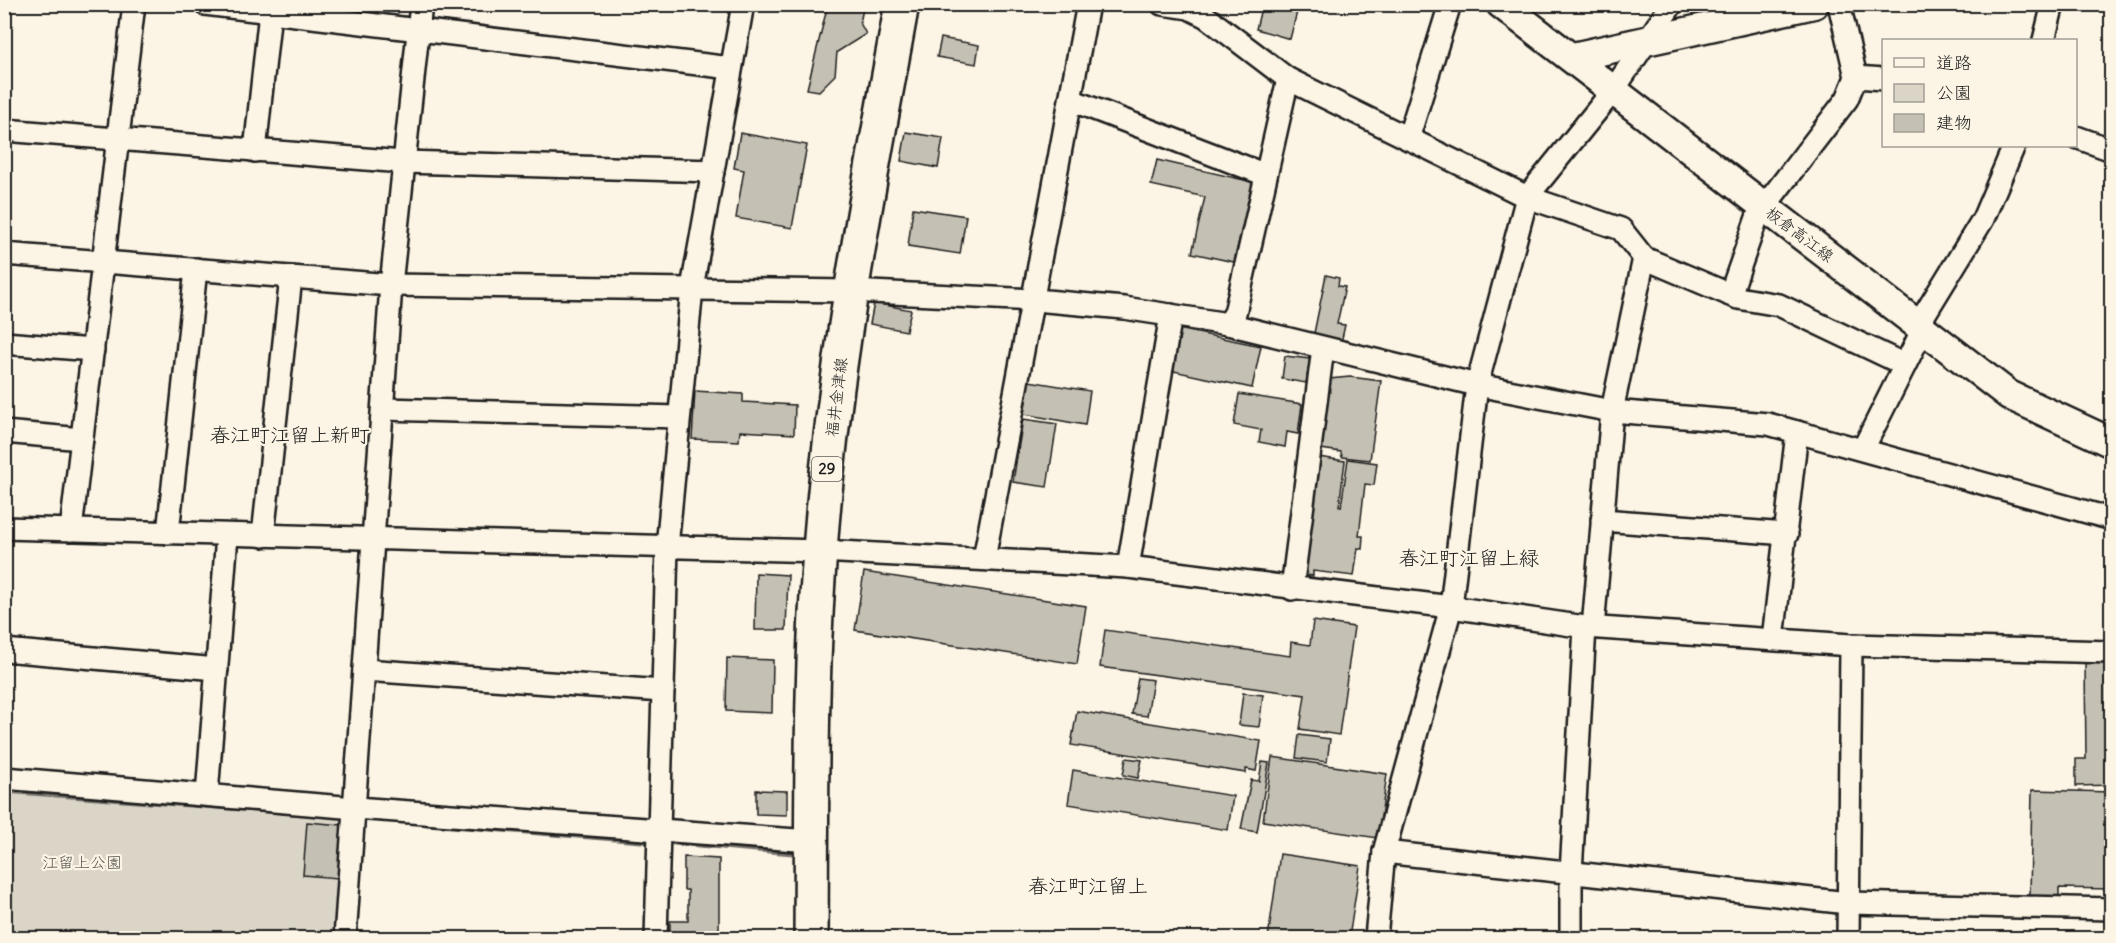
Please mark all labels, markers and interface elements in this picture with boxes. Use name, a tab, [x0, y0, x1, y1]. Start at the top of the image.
legend	[1882, 39, 2077, 147]
text: 道路	[1936, 51, 1972, 74]
text: 公園	[1936, 81, 1972, 104]
text: 建物	[1936, 111, 1972, 134]
street label: 板倉高江線	[1762, 202, 1838, 266]
street label: 福井金津線	[821, 356, 851, 438]
district label: 春江町江留上新町	[210, 422, 370, 447]
road number: 29	[812, 457, 842, 481]
district label: 春江町江留上緑	[1399, 545, 1539, 570]
park label: 江留上公園	[42, 852, 122, 872]
district label: 春江町江留上	[1028, 873, 1148, 898]

